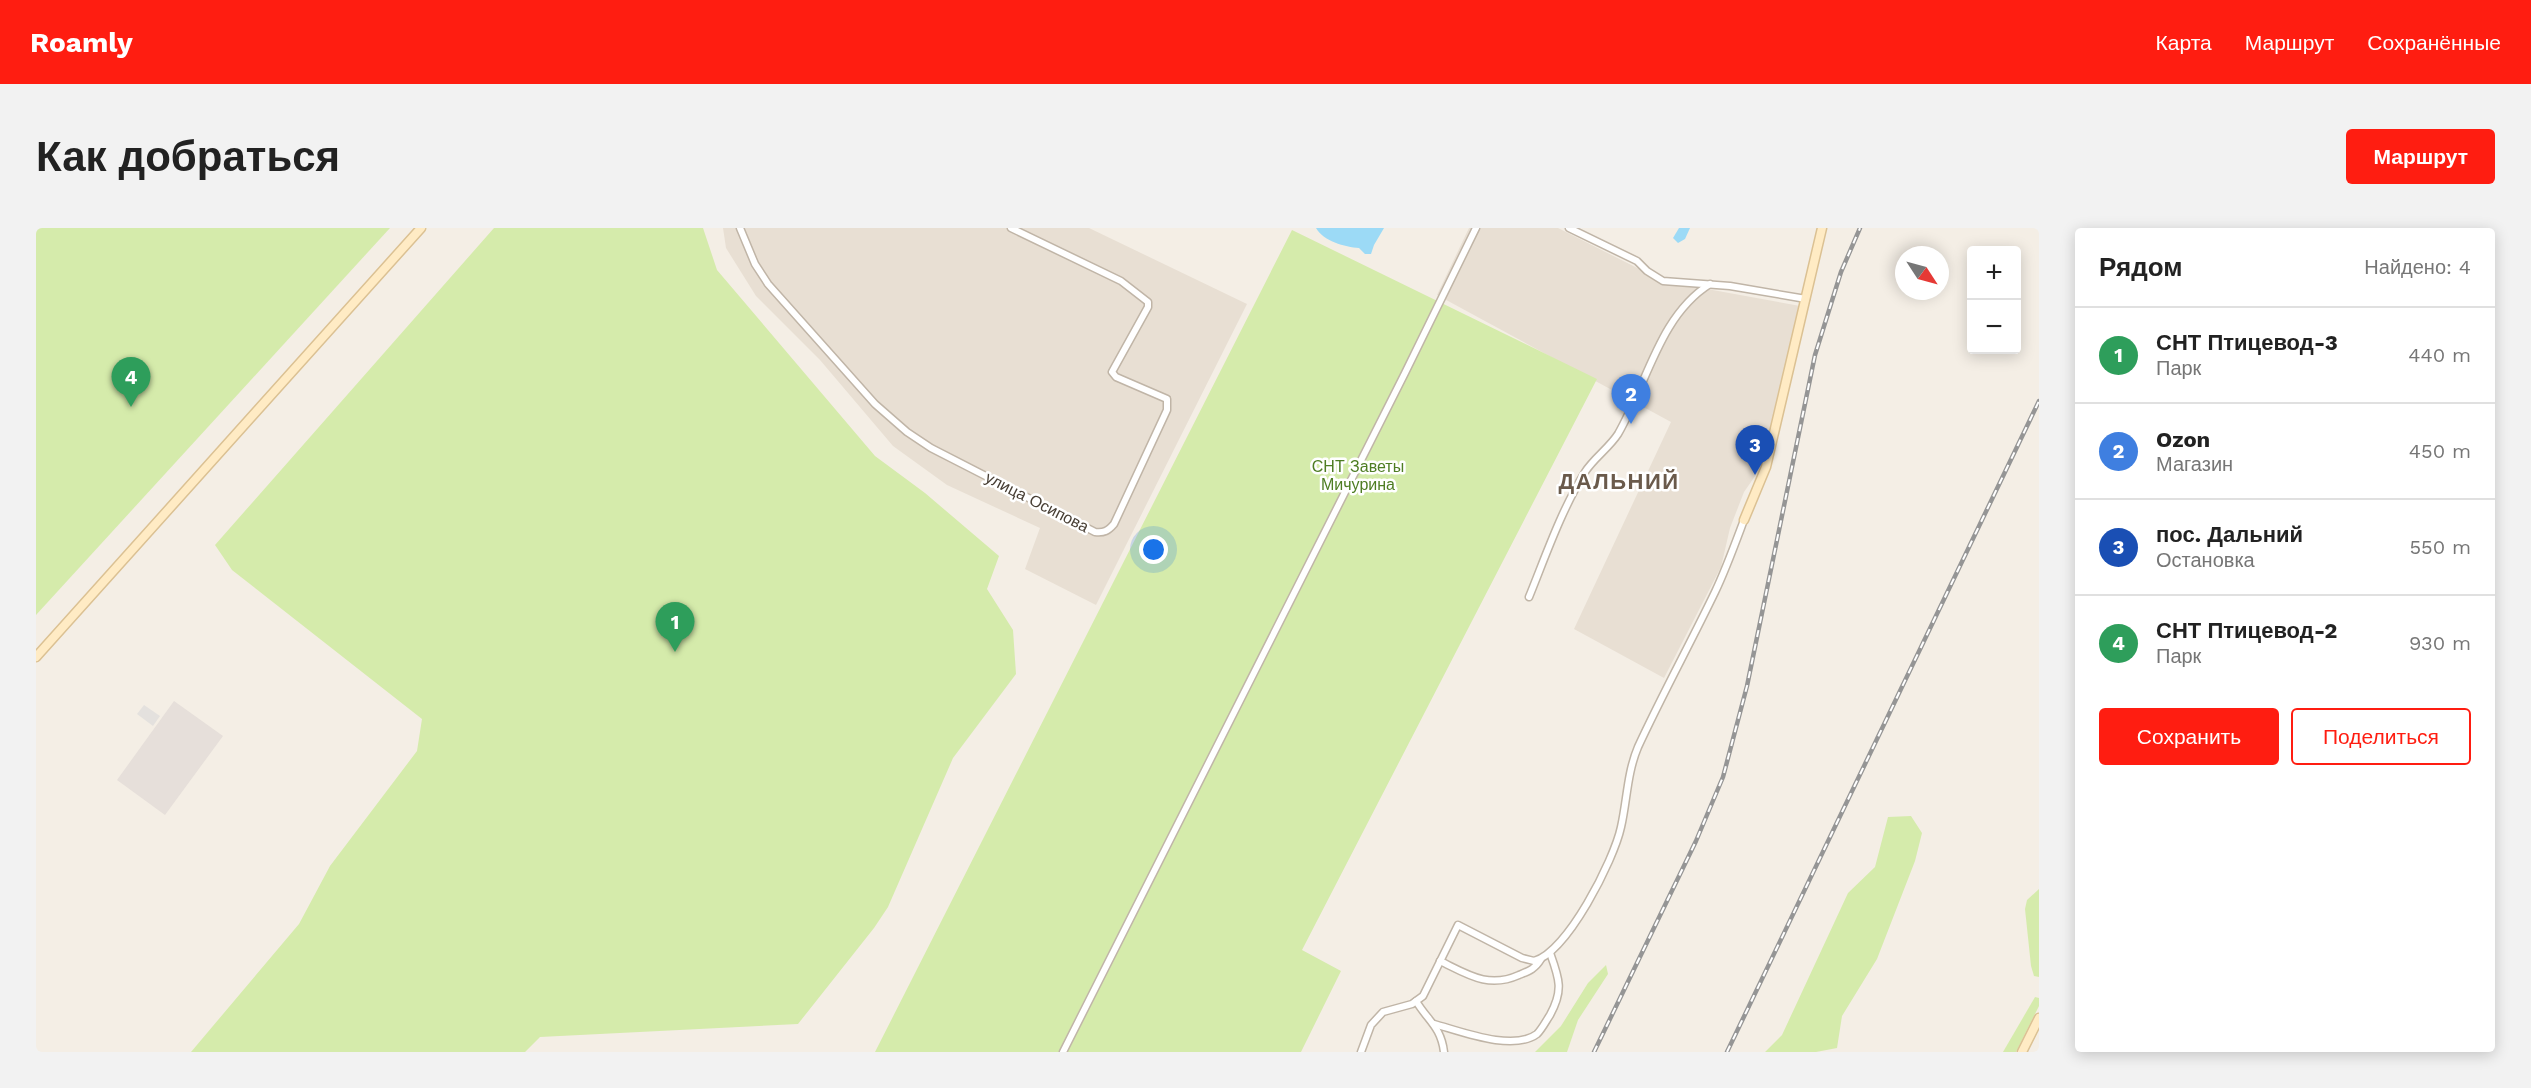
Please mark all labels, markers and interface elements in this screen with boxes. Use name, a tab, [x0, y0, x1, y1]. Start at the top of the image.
text: Roamly	[30, 26, 133, 59]
text: Карта	[2156, 30, 2212, 55]
text: Маршрут	[2245, 30, 2334, 55]
text: Сохранённые	[2367, 30, 2501, 55]
button: Маршрут	[2346, 129, 2495, 184]
text: Как добраться	[36, 132, 340, 181]
north arrow	[1895, 246, 1949, 300]
map controls	[1967, 246, 2021, 354]
button: +	[1967, 246, 2021, 300]
text: Рядом	[2099, 252, 2182, 282]
text: Найдено: 4	[2364, 255, 2471, 279]
button: −	[1967, 300, 2021, 354]
text: СНТ Птицевод-3	[2156, 330, 2338, 355]
text: 1	[2114, 343, 2123, 367]
text: 440 m	[2408, 343, 2471, 367]
text: Парк	[2156, 356, 2201, 380]
pin: 4	[112, 358, 151, 407]
pin: 2	[1612, 374, 1650, 424]
pin: 3	[1736, 426, 1774, 475]
text: Ozon	[2156, 427, 2210, 452]
text: 2	[2113, 439, 2124, 463]
text: 450 m	[2409, 439, 2471, 463]
text: Магазин	[2156, 452, 2233, 476]
park label: СНТ Заветы Мичурина	[1312, 457, 1404, 494]
street label: улица Осипова	[982, 468, 1092, 536]
district label: ДАЛЬНИЙ	[1558, 469, 1680, 494]
text: пос. Дальний	[2156, 522, 2303, 547]
your location	[1139, 535, 1168, 564]
text: 3	[2113, 535, 2124, 559]
text: 550 m	[2409, 535, 2471, 559]
text: Остановка	[2156, 548, 2255, 572]
pin: 1	[656, 602, 694, 652]
text: СНТ Птицевод-2	[2156, 618, 2337, 643]
text: 4	[2112, 631, 2125, 655]
text: 930 m	[2409, 631, 2471, 655]
text: Парк	[2156, 644, 2201, 668]
button: Сохранить	[2099, 708, 2279, 765]
button: Поделиться	[2291, 708, 2471, 765]

